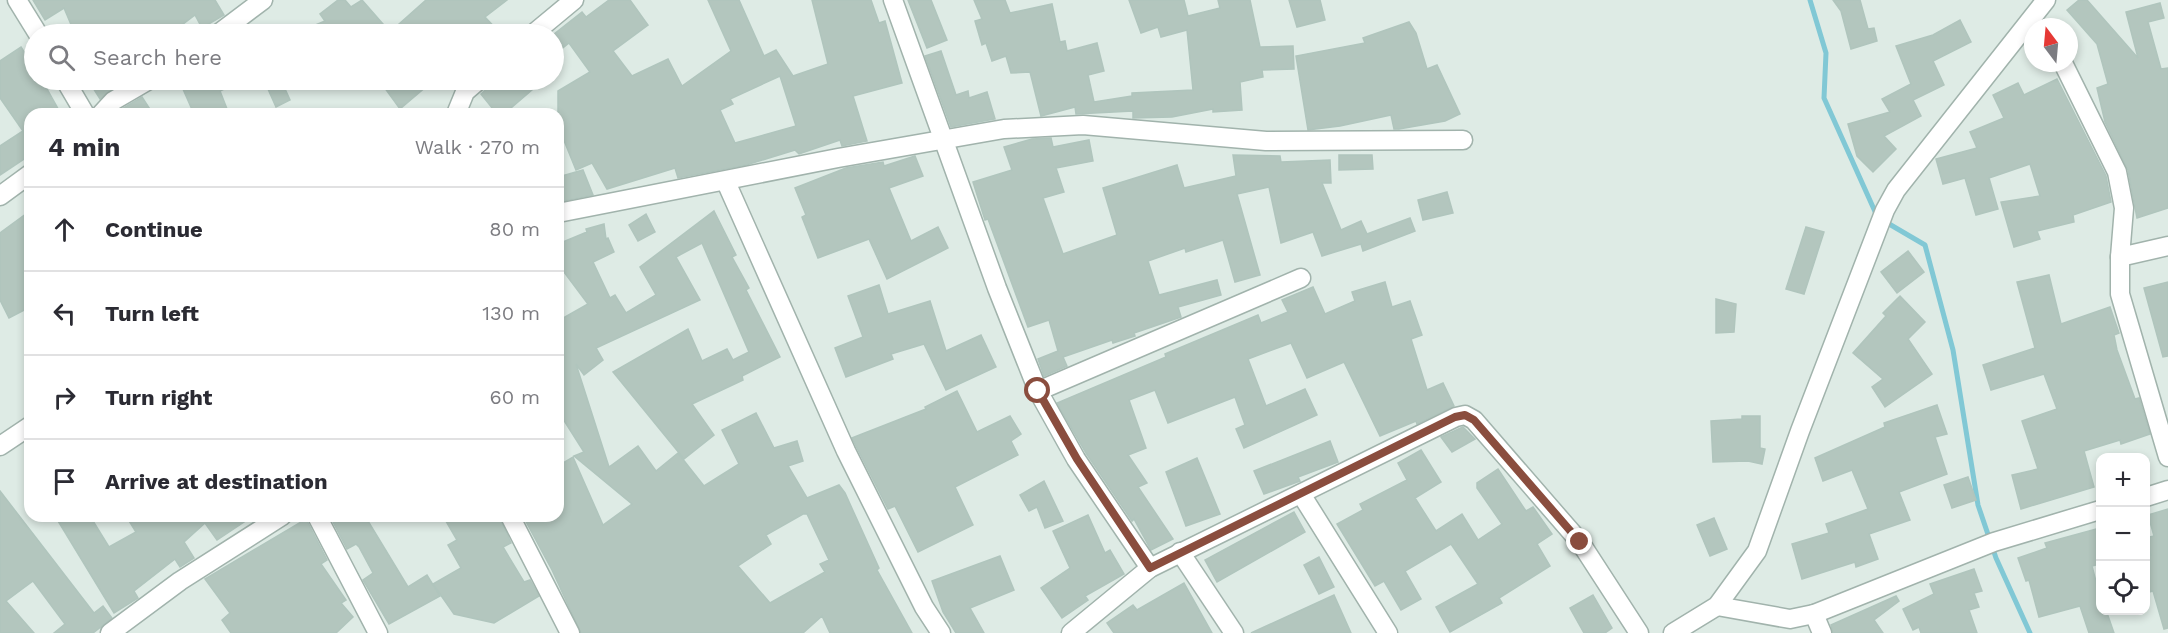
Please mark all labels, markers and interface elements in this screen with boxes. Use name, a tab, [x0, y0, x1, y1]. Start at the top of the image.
north arrow	[2024, 18, 2078, 72]
search box	[24, 24, 564, 90]
icon: search	[45, 41, 78, 74]
text: Search here	[93, 45, 222, 70]
text: 4 min	[48, 132, 120, 162]
text: Walk · 270 m	[415, 135, 540, 159]
icon: ahead	[48, 213, 81, 246]
text: Continue	[105, 217, 203, 242]
text: 80 m	[489, 217, 540, 241]
icon: left	[48, 297, 81, 330]
text: Turn left	[105, 301, 199, 326]
text: 130 m	[482, 301, 540, 325]
route start	[1024, 377, 1050, 403]
icon: right	[48, 381, 81, 414]
text: Turn right	[105, 385, 212, 410]
text: 60 m	[490, 385, 540, 409]
map controls	[2096, 453, 2150, 615]
button: +	[2096, 453, 2150, 507]
icon: arrive	[48, 465, 81, 498]
text: Arrive at destination	[105, 469, 328, 494]
button: −	[2096, 507, 2150, 561]
route end	[1566, 528, 1592, 554]
button: locate	[2096, 561, 2150, 615]

